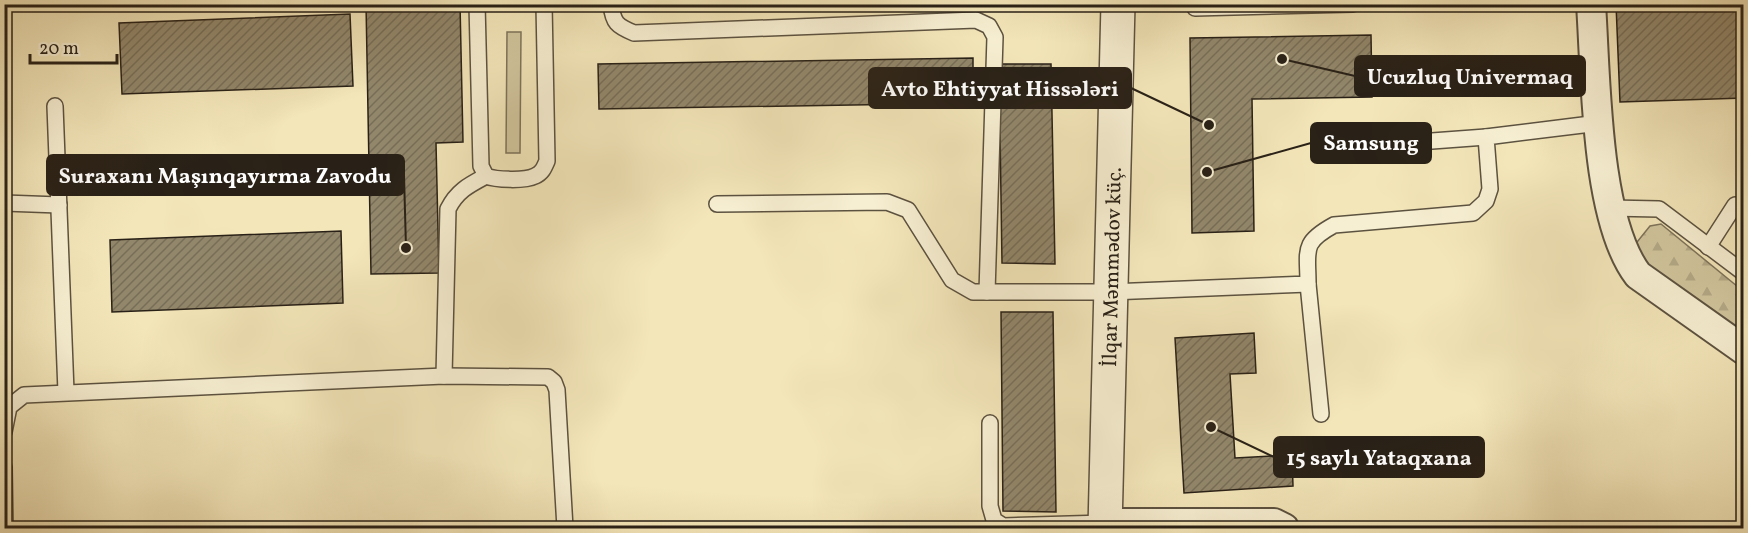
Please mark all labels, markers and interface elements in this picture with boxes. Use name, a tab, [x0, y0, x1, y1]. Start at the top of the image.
scale bar	[30, 27, 117, 65]
text: 20 m	[39, 37, 79, 62]
callout: Ucuzluq Univermaq	[1355, 56, 1585, 96]
text: Ucuzluq Univermaq	[1367, 63, 1574, 94]
callout: Avto Ehtiyyat Hissələri	[869, 68, 1131, 108]
text: Avto Ehtiyyat Hissələri	[881, 75, 1119, 106]
callout: Samsung	[1311, 123, 1431, 163]
text: Samsung	[1323, 129, 1419, 160]
callout: Suraxanı Maşınqayırma Zavodu	[47, 155, 404, 195]
text: Suraxanı Maşınqayırma Zavodu	[58, 162, 392, 193]
street label: İlqar Məmmədov küç.	[1096, 167, 1130, 368]
callout: 15 saylı Yataqxana	[1274, 437, 1484, 477]
text: 15 saylı Yataqxana	[1286, 444, 1472, 475]

